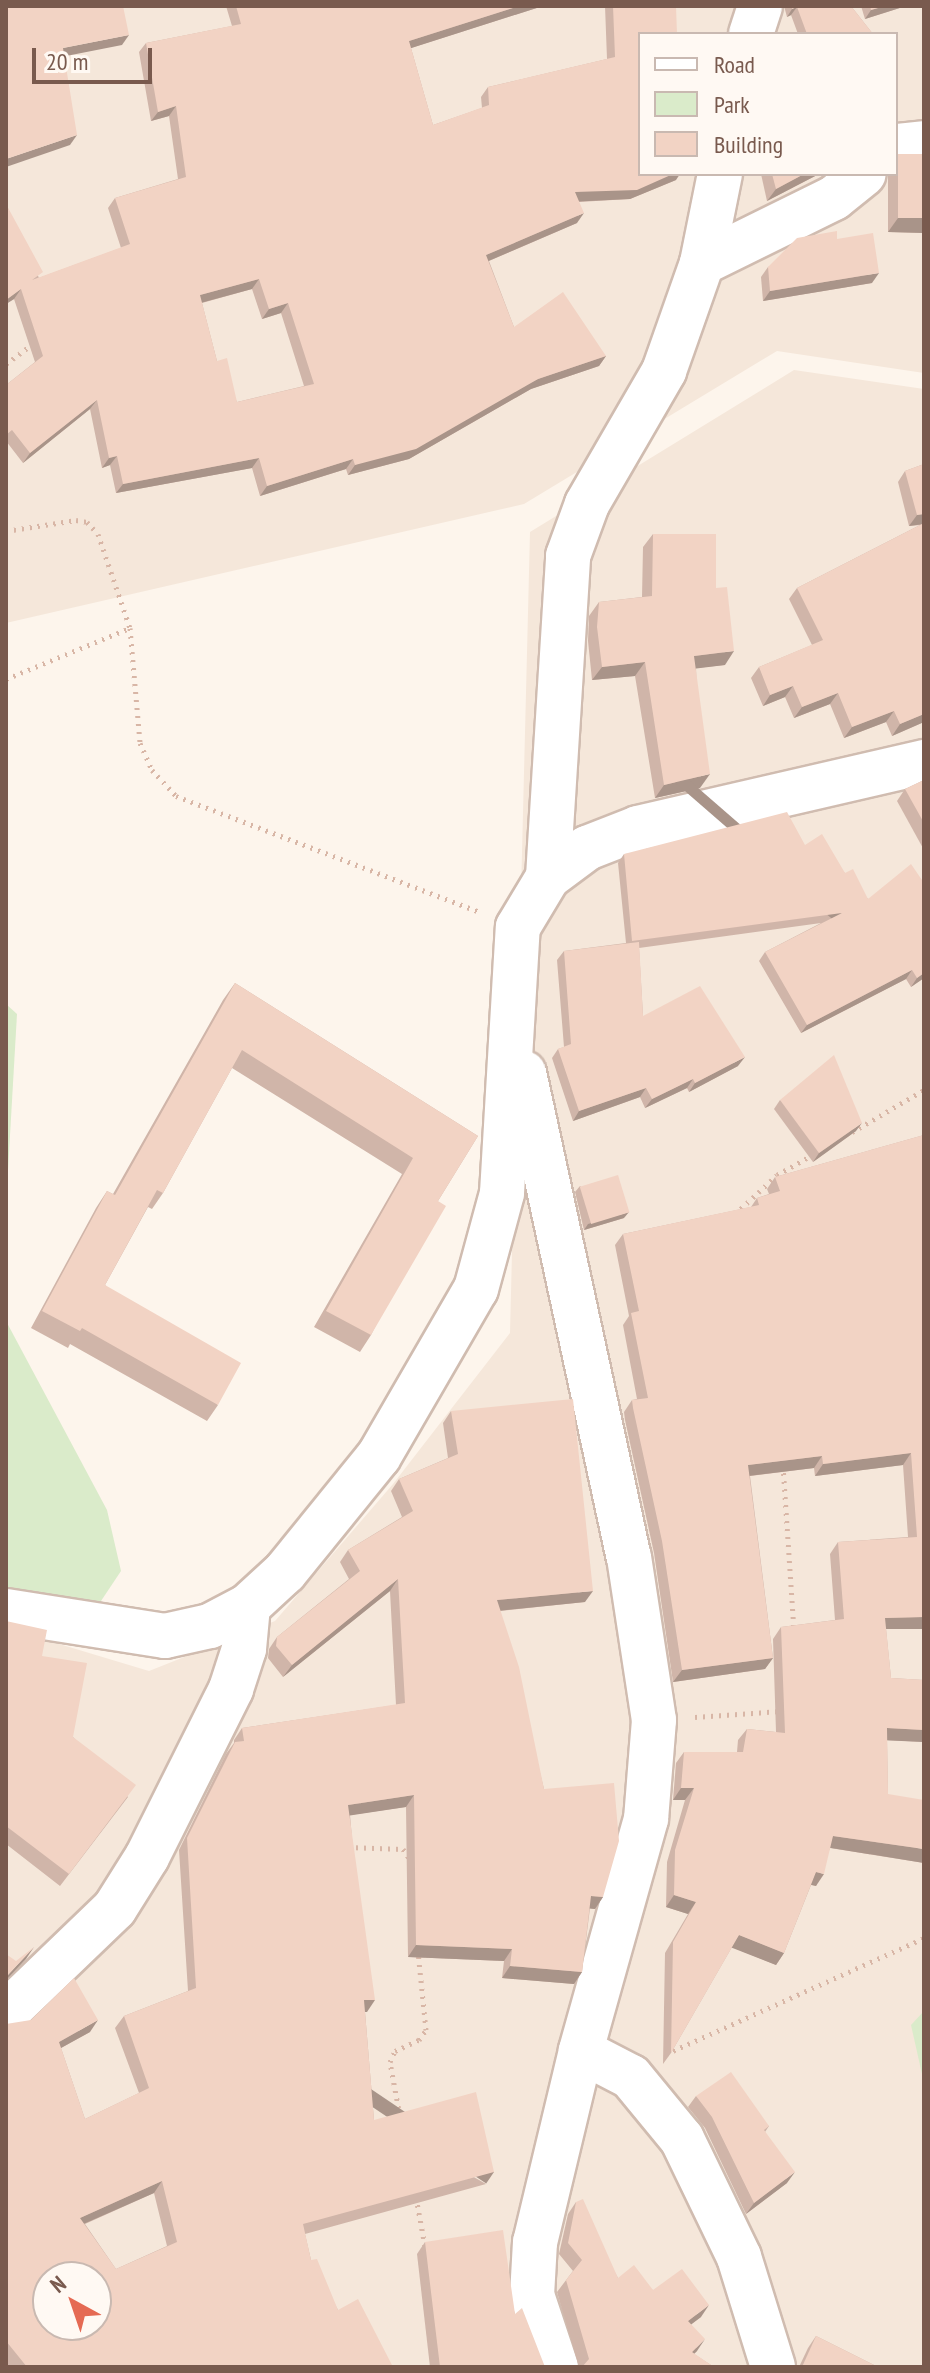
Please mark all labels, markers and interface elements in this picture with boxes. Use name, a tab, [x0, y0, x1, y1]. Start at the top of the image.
scale bar	[36, 32, 156, 82]
legend	[638, 32, 898, 176]
text: 20 m	[46, 46, 88, 77]
text: Road	[714, 49, 755, 80]
text: Park	[714, 89, 750, 120]
text: Building	[714, 129, 783, 160]
north arrow	[32, 2261, 112, 2341]
text: N	[44, 2270, 71, 2299]

